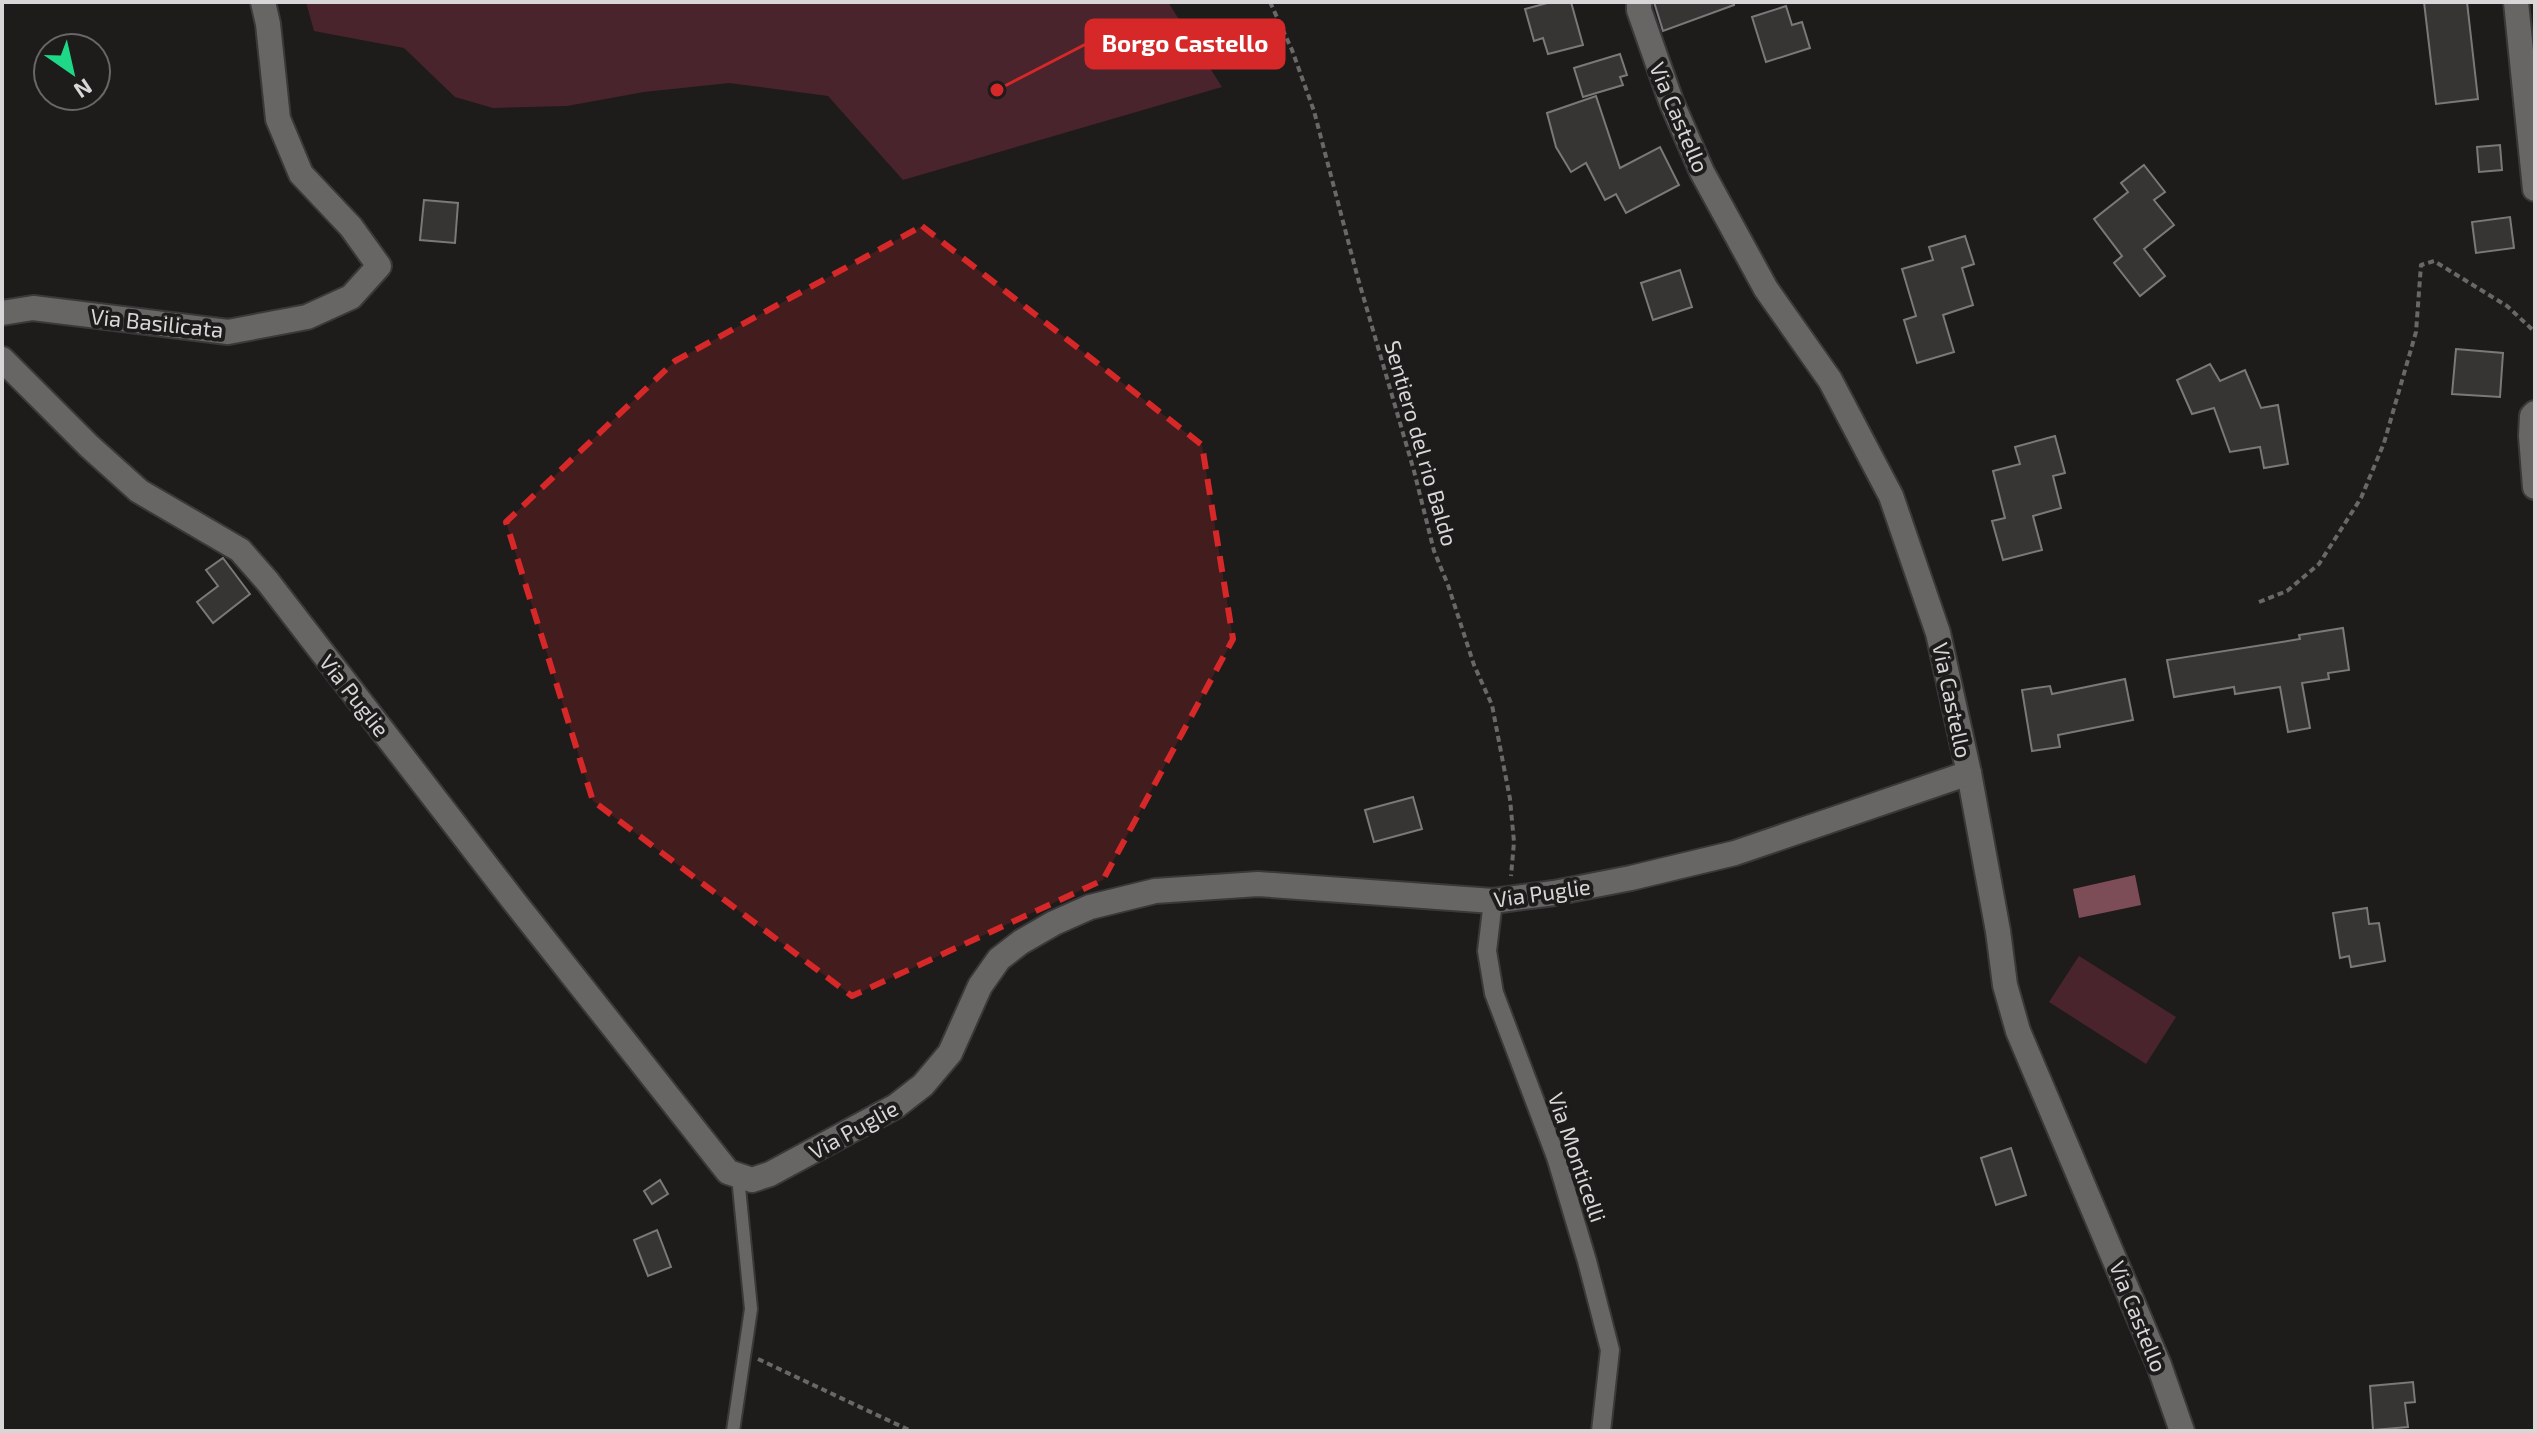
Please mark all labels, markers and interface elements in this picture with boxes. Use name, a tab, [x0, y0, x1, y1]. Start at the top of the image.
callout: Borgo Castello	[1086, 20, 1284, 68]
text: Borgo Castello	[1102, 28, 1268, 57]
north arrow	[32, 32, 112, 112]
street label: Via Castello	[1645, 58, 1715, 176]
text: N	[70, 74, 98, 105]
street label: Via Basilicata	[89, 302, 225, 342]
street label: Sentiero del rio Baldo	[1380, 337, 1464, 549]
street label: Via Castello	[1928, 640, 1978, 760]
street label: Via Puglie	[315, 649, 395, 741]
street label: Via Puglie	[1492, 872, 1592, 912]
street label: Via Monticelli	[1544, 1089, 1612, 1225]
street label: Via Puglie	[804, 1094, 902, 1164]
street label: Via Castello	[2105, 1257, 2173, 1375]

